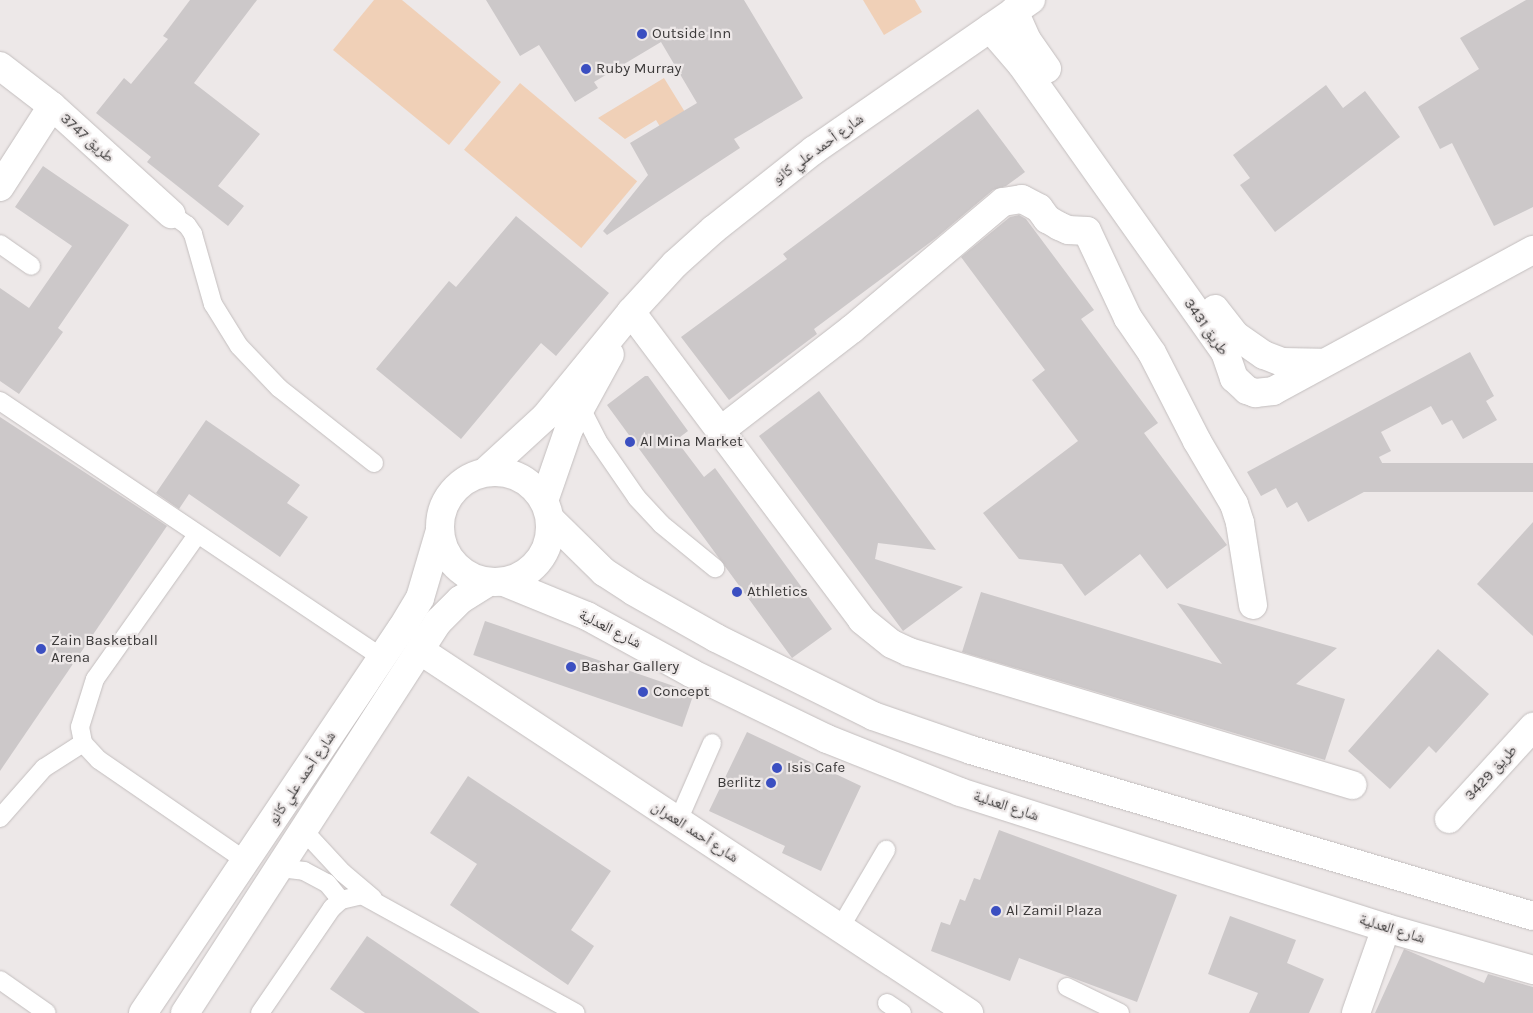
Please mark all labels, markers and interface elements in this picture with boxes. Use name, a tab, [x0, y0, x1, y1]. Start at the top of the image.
place label: Outside Inn	[652, 25, 731, 43]
marker: Outside Inn	[636, 28, 648, 40]
place label: Ruby Murray	[596, 60, 682, 78]
marker: Ruby Murray	[580, 63, 592, 75]
street label: طريق 3747	[57, 109, 117, 167]
street label: شارع أحمد علي كانو	[769, 110, 867, 188]
street label: طريق 3431	[1180, 295, 1232, 359]
place label: Al Mina Market	[640, 433, 743, 451]
marker: Al Mina Market	[624, 436, 636, 448]
place label: Athletics	[747, 583, 808, 601]
marker: Athletics	[731, 586, 743, 598]
street label: شارع العدلية	[576, 606, 644, 652]
place label: Zain Basketball Arena	[51, 631, 158, 666]
marker: Zain Basketball Arena	[35, 643, 47, 655]
place label: Bashar Gallery	[581, 658, 679, 676]
marker: Bashar Gallery	[565, 661, 577, 673]
place label: Concept	[653, 683, 709, 701]
marker: Concept	[637, 686, 649, 698]
street label: شارع أحمد علي كانو	[264, 728, 340, 828]
street label: طريق 3429	[1461, 742, 1521, 804]
place label: Isis Cafe	[787, 759, 845, 777]
marker: Isis Cafe	[771, 762, 783, 774]
place label: Berlitz	[717, 774, 761, 792]
marker: Berlitz	[765, 777, 777, 789]
street label: شارع العدلية	[971, 787, 1041, 825]
street label: شارع أحمد العمران	[648, 797, 742, 867]
place label: Al Zamil Plaza	[1006, 902, 1102, 920]
marker: Al Zamil Plaza	[990, 905, 1002, 917]
street label: شارع العدلية	[1357, 911, 1427, 947]

